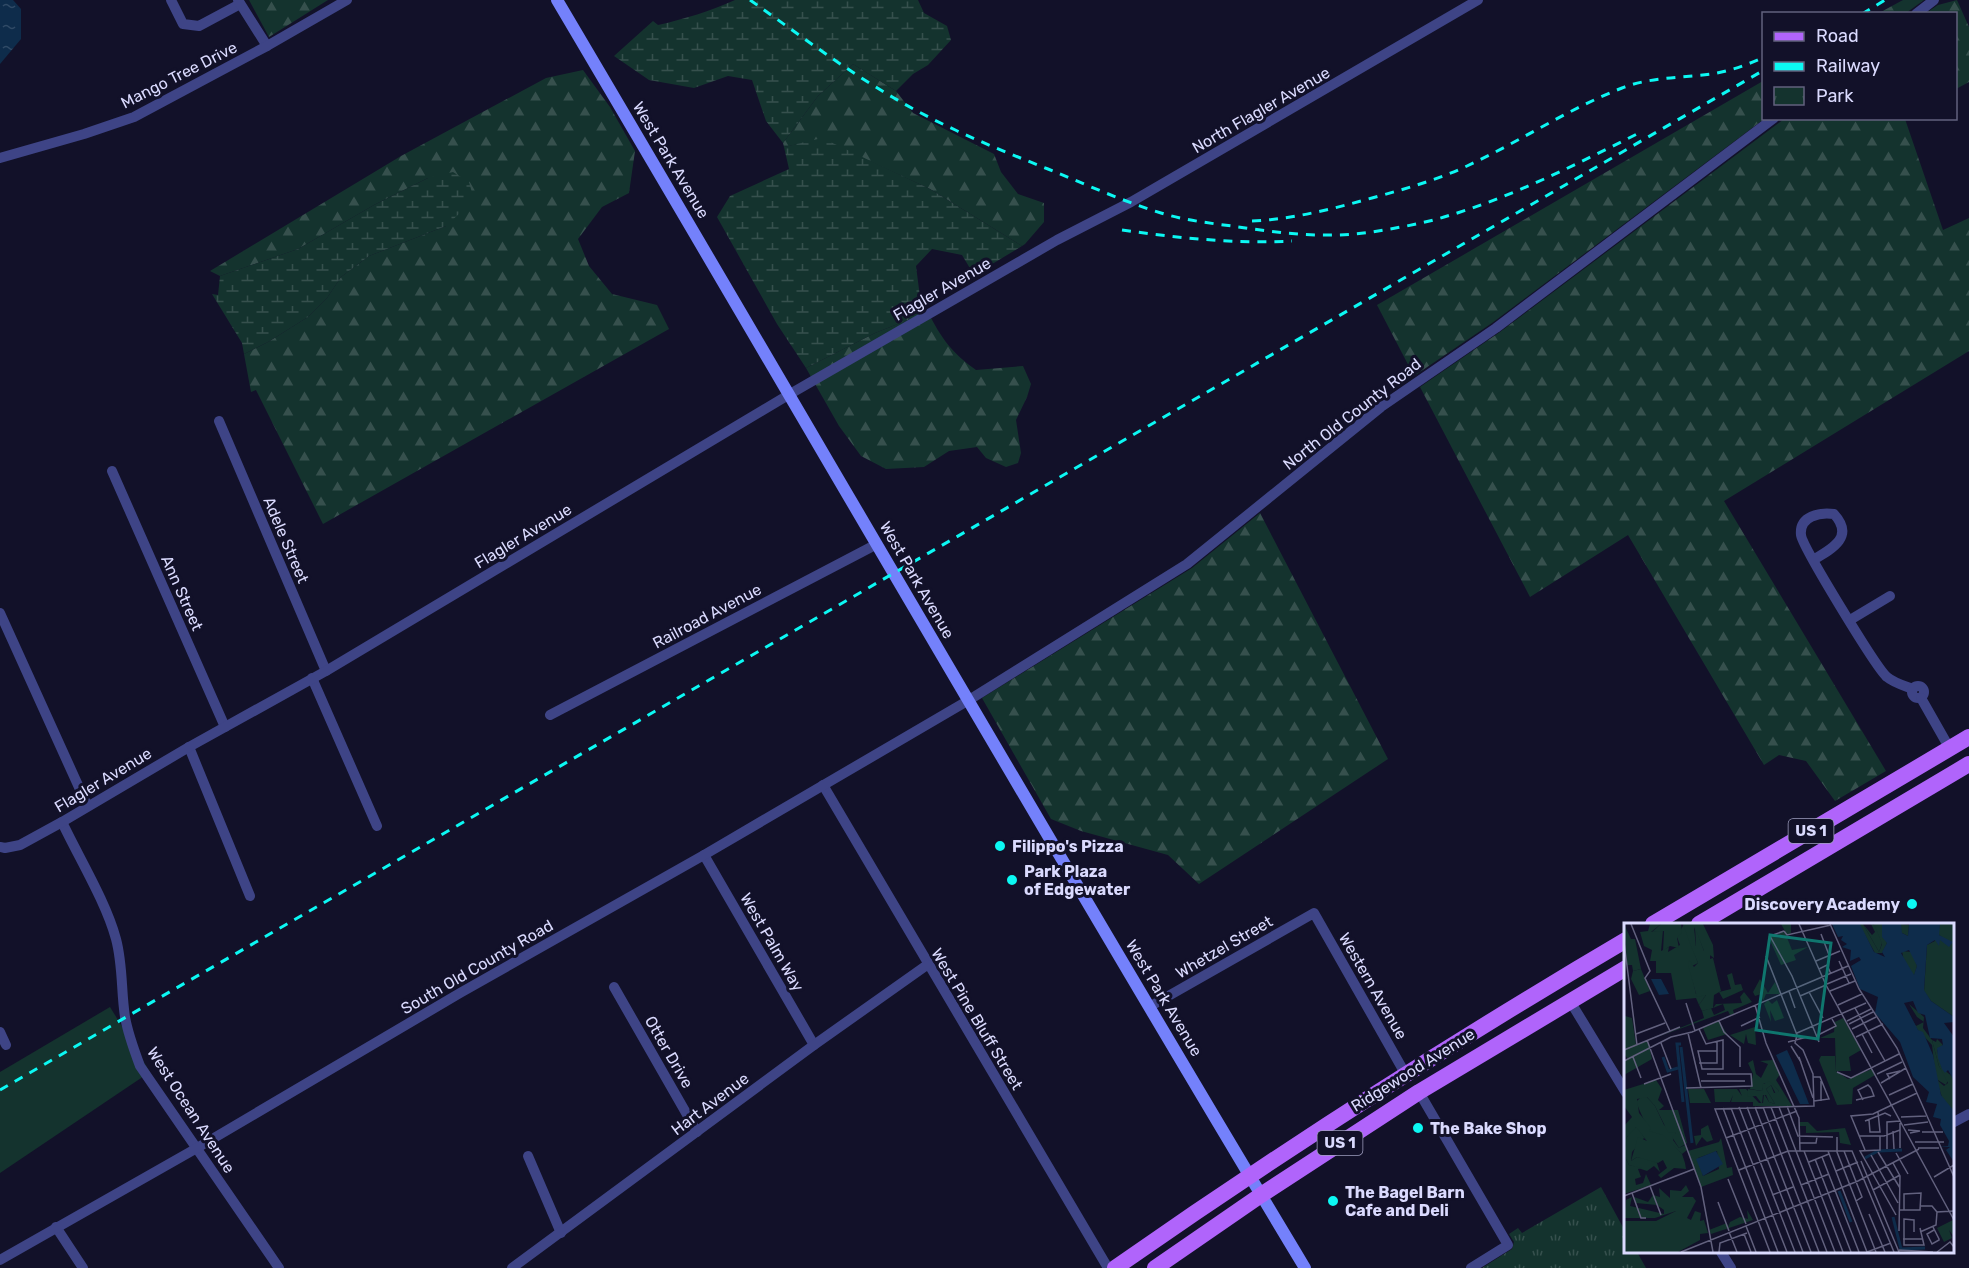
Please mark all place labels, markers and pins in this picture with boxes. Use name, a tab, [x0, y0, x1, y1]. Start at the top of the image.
place label: Filippo's Pizza	[1012, 837, 1124, 856]
marker: Filippo's Pizza	[993, 839, 1007, 853]
place label: Park Plaza of Edgewater	[1024, 862, 1131, 899]
marker: Park Plaza of Edgewater	[1005, 873, 1019, 887]
place label: Discovery Academy	[1744, 895, 1900, 914]
marker: Discovery Academy	[1905, 897, 1919, 911]
place label: The Bake Shop	[1430, 1119, 1547, 1138]
marker: The Bake Shop	[1411, 1121, 1425, 1135]
place label: The Bagel Barn Cafe and Deli	[1345, 1183, 1465, 1220]
marker: The Bagel Barn Cafe and Deli	[1326, 1194, 1340, 1208]

